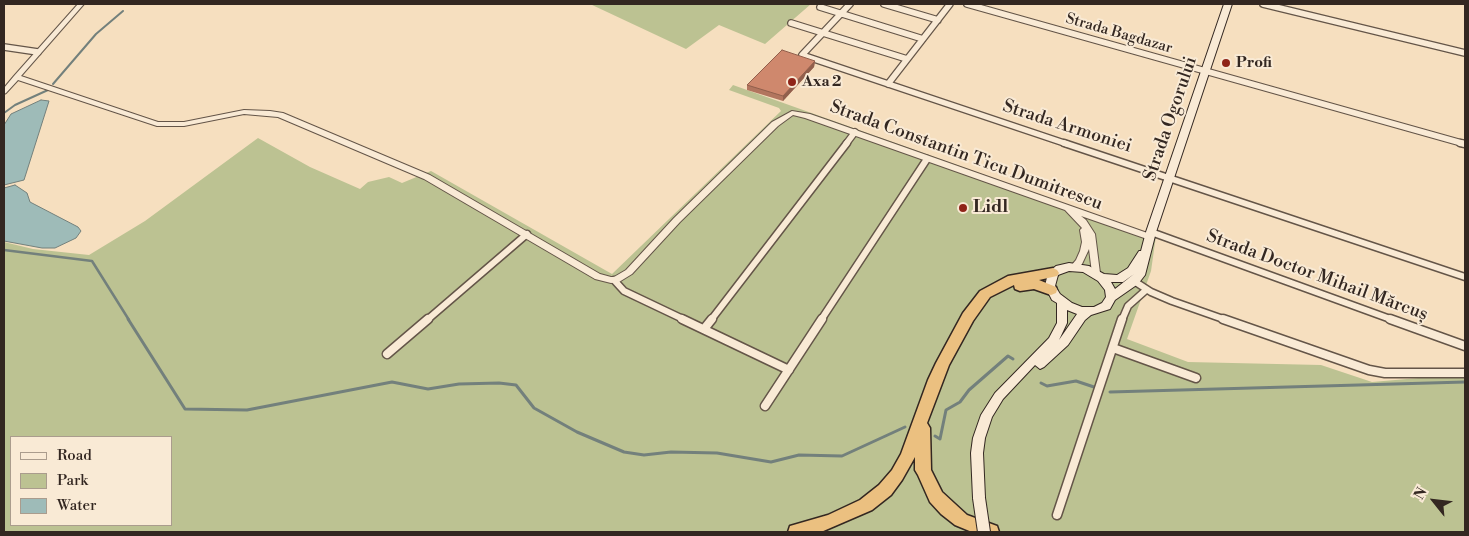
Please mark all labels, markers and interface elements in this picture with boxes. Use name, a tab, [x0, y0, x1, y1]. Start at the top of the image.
street label: Strada Bagdazar	[1063, 10, 1175, 58]
street label: Strada Ogorului	[1140, 54, 1202, 184]
place label: Profi	[1236, 54, 1272, 72]
marker: Profi	[1220, 57, 1232, 69]
place label: Axa 2	[802, 73, 841, 91]
marker: Axa 2	[786, 76, 798, 88]
street label: Strada Constantin Ticu Dumitrescu	[827, 96, 1105, 216]
street label: Strada Armoniei	[1000, 96, 1134, 158]
place label: Lidl	[973, 197, 1008, 219]
marker: Lidl	[957, 202, 969, 214]
street label: Strada Doctor Mihail Mărcuș	[1203, 226, 1431, 326]
legend	[10, 436, 172, 526]
text: Road	[57, 446, 92, 465]
text: Park	[57, 471, 88, 490]
north arrow	[1409, 476, 1459, 526]
text: N	[1410, 485, 1431, 503]
text: Water	[57, 496, 96, 515]

